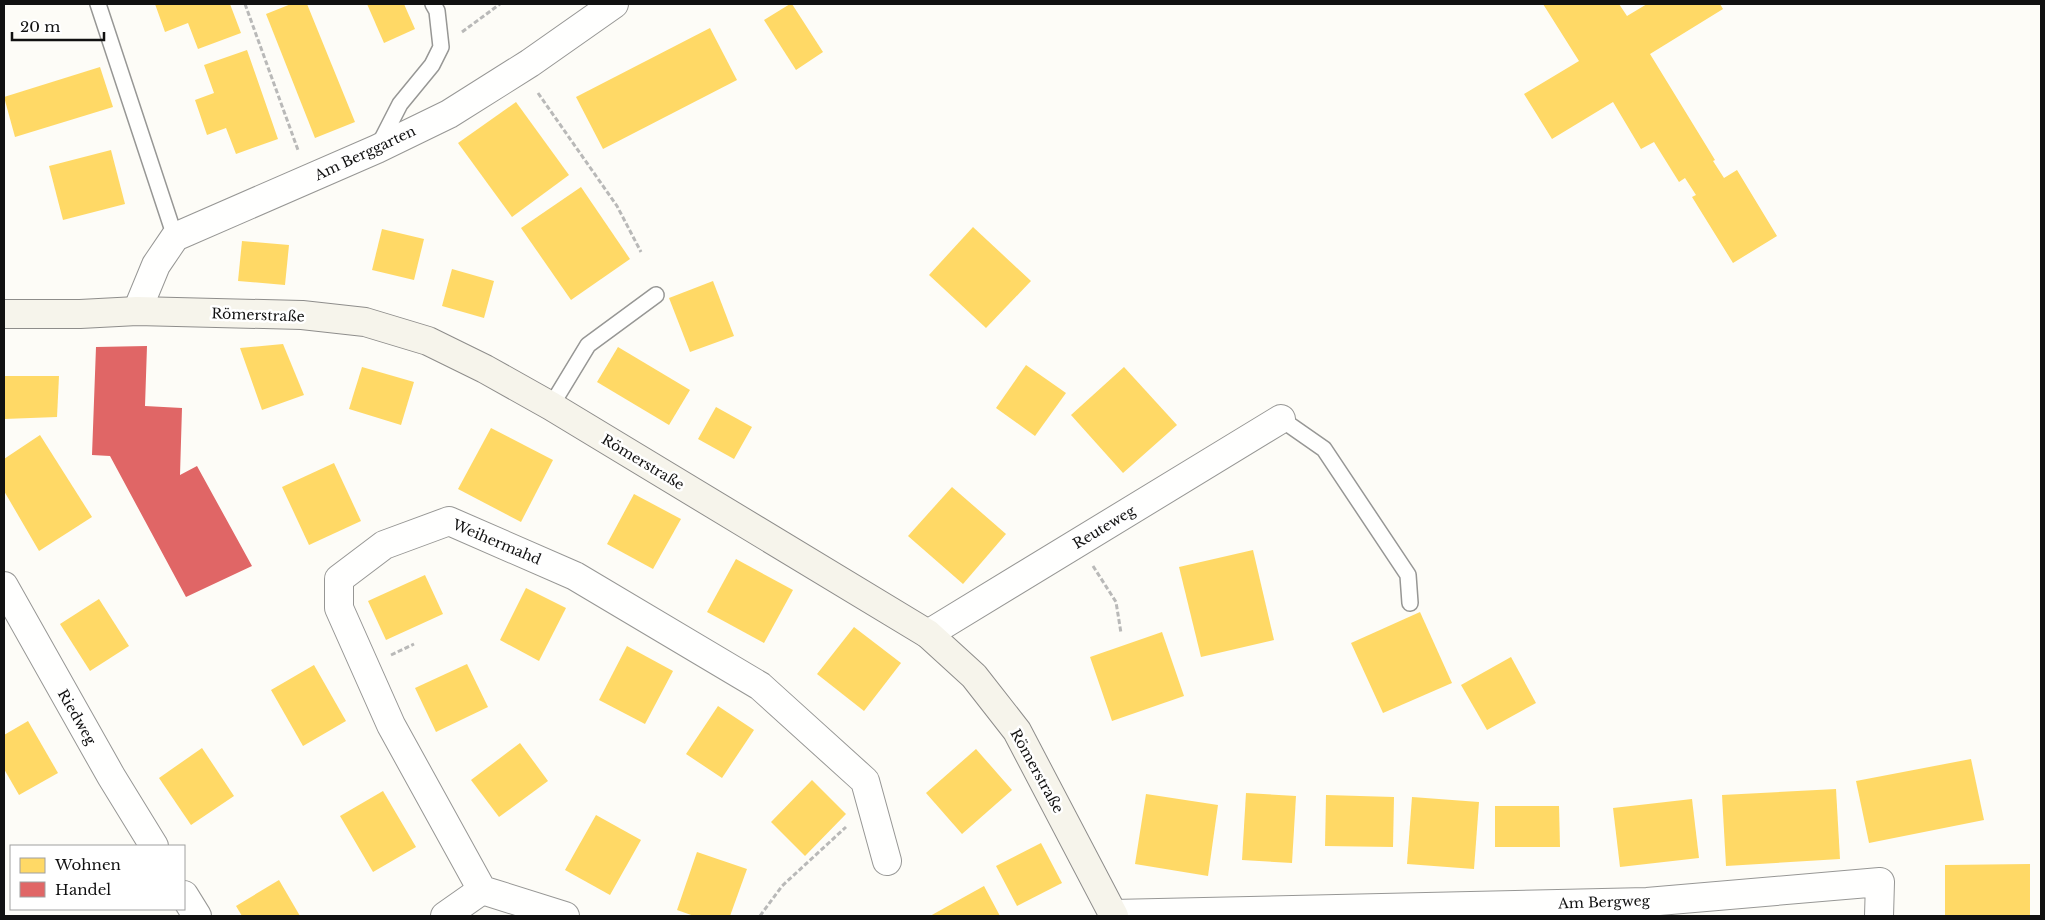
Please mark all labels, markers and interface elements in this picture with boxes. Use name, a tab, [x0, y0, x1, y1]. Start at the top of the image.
scale bar	[12, 10, 105, 42]
text: 20 m	[20, 17, 60, 36]
street label: Am Berggarten	[311, 122, 419, 185]
street label: Römerstraße	[211, 304, 305, 326]
street label: Römerstraße	[598, 430, 688, 494]
street label: Reuteweg	[1070, 501, 1139, 553]
street label: Weihermahd	[449, 515, 544, 569]
street label: Riedweg	[54, 686, 100, 749]
street label: Römerstraße	[1006, 726, 1068, 816]
legend	[10, 845, 185, 910]
text: Wohnen	[54, 855, 121, 874]
text: Handel	[55, 880, 111, 899]
street label: Am Bergweg	[1557, 891, 1651, 913]

